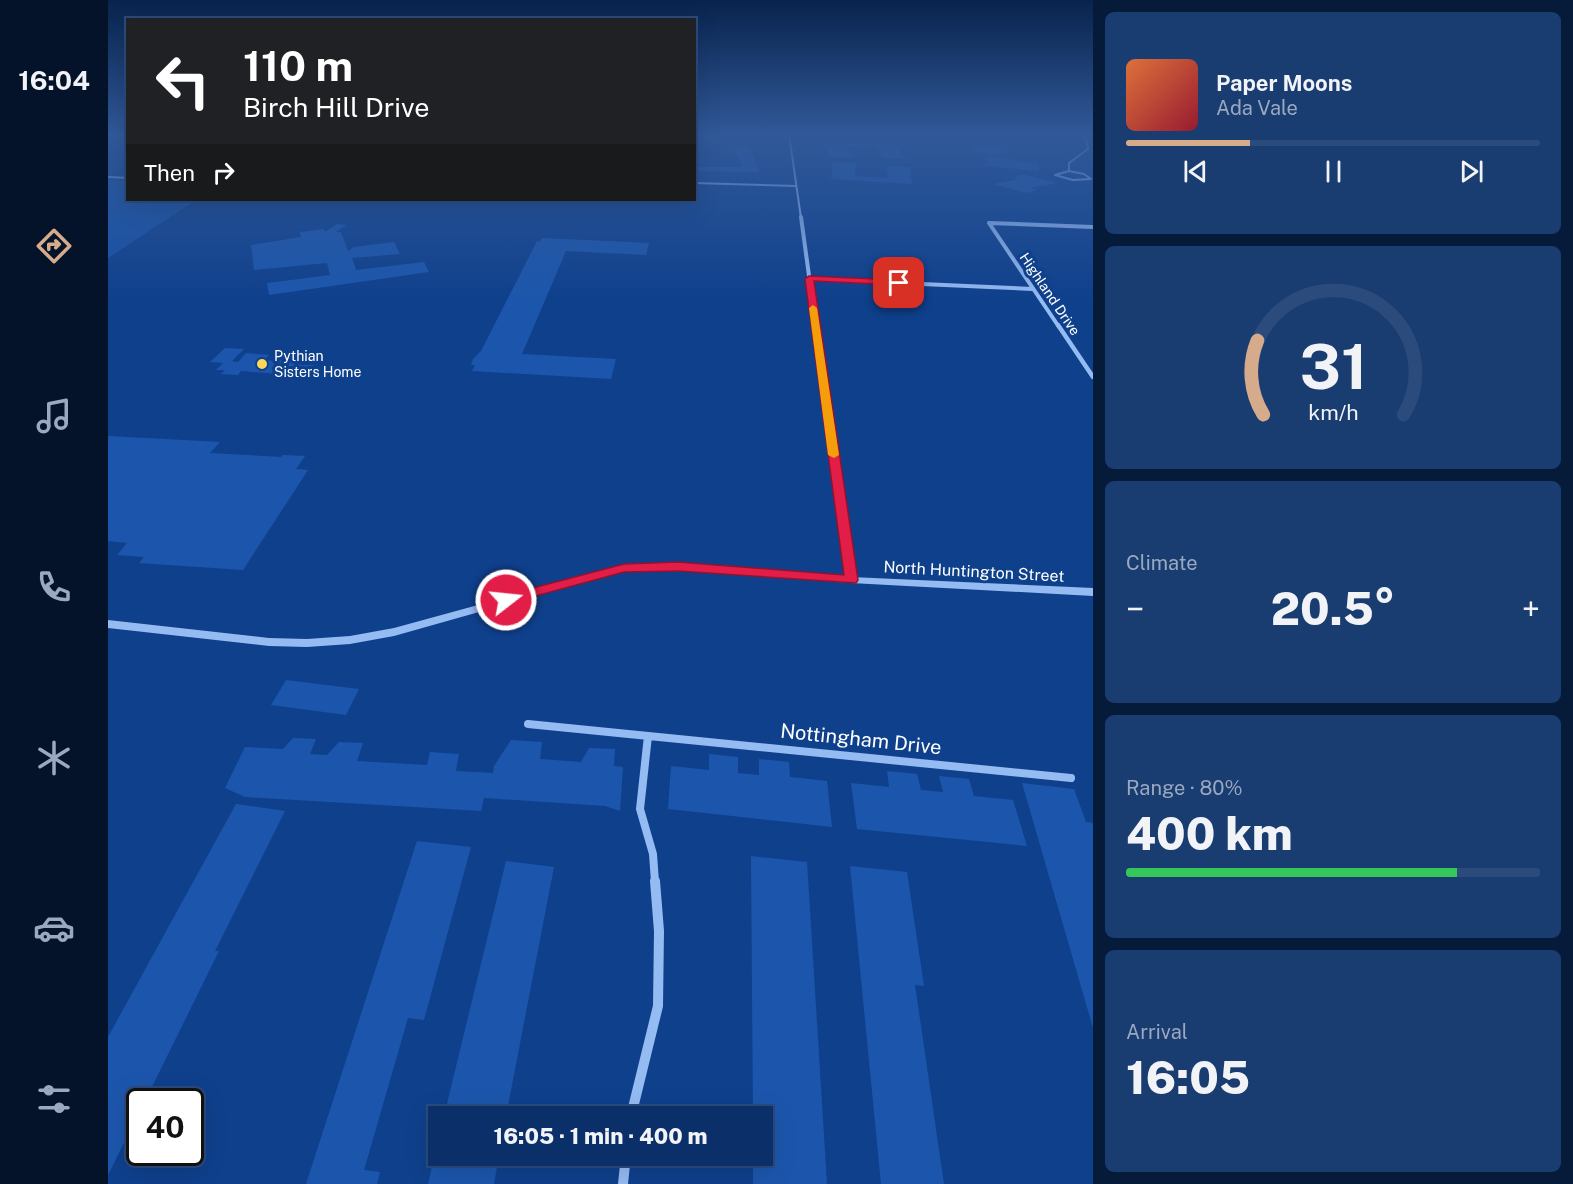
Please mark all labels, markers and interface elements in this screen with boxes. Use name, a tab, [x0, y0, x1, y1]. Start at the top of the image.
text: 110 m	[243, 41, 353, 90]
icon: left	[144, 42, 222, 120]
text: 16:04	[18, 64, 90, 96]
text: Paper Moons	[1216, 70, 1352, 96]
text: Birch Hill Drive	[243, 91, 430, 123]
text: Ada Vale	[1216, 96, 1298, 120]
icon: previous	[1179, 155, 1212, 188]
icon: pause	[1317, 155, 1350, 188]
icon: next	[1455, 155, 1488, 188]
icon: right	[207, 156, 240, 189]
text: Then	[144, 160, 195, 186]
icon: directions	[33, 225, 75, 267]
street label: Highland Drive	[1016, 250, 1084, 338]
pin	[873, 257, 924, 308]
icon: arrive	[882, 266, 915, 299]
text: 31	[1299, 330, 1367, 403]
place label: Pythian Sisters Home	[274, 348, 361, 380]
marker: Pythian Sisters Home	[255, 357, 269, 371]
icon: music	[33, 395, 75, 437]
text: km/h	[1308, 400, 1358, 425]
text: Climate	[1126, 551, 1198, 575]
street label: North Huntington Street	[883, 557, 1065, 586]
icon: phone	[33, 566, 75, 608]
position arrow	[474, 568, 538, 632]
text: 20.5°	[1271, 582, 1395, 635]
text: −	[1126, 590, 1144, 628]
text: +	[1522, 590, 1540, 628]
street label: Nottingham Drive	[779, 719, 943, 759]
icon: climate	[33, 737, 75, 779]
text: Range · 80%	[1126, 776, 1243, 800]
text: 400 km	[1126, 807, 1293, 860]
icon: car	[33, 907, 75, 949]
text: Arrival	[1126, 1020, 1188, 1044]
text: 16:05	[1126, 1051, 1250, 1104]
icon: filters	[33, 1078, 75, 1120]
speed limit sign: 40	[126, 1088, 204, 1166]
text: 16:05 · 1 min · 400 m	[494, 1123, 707, 1149]

